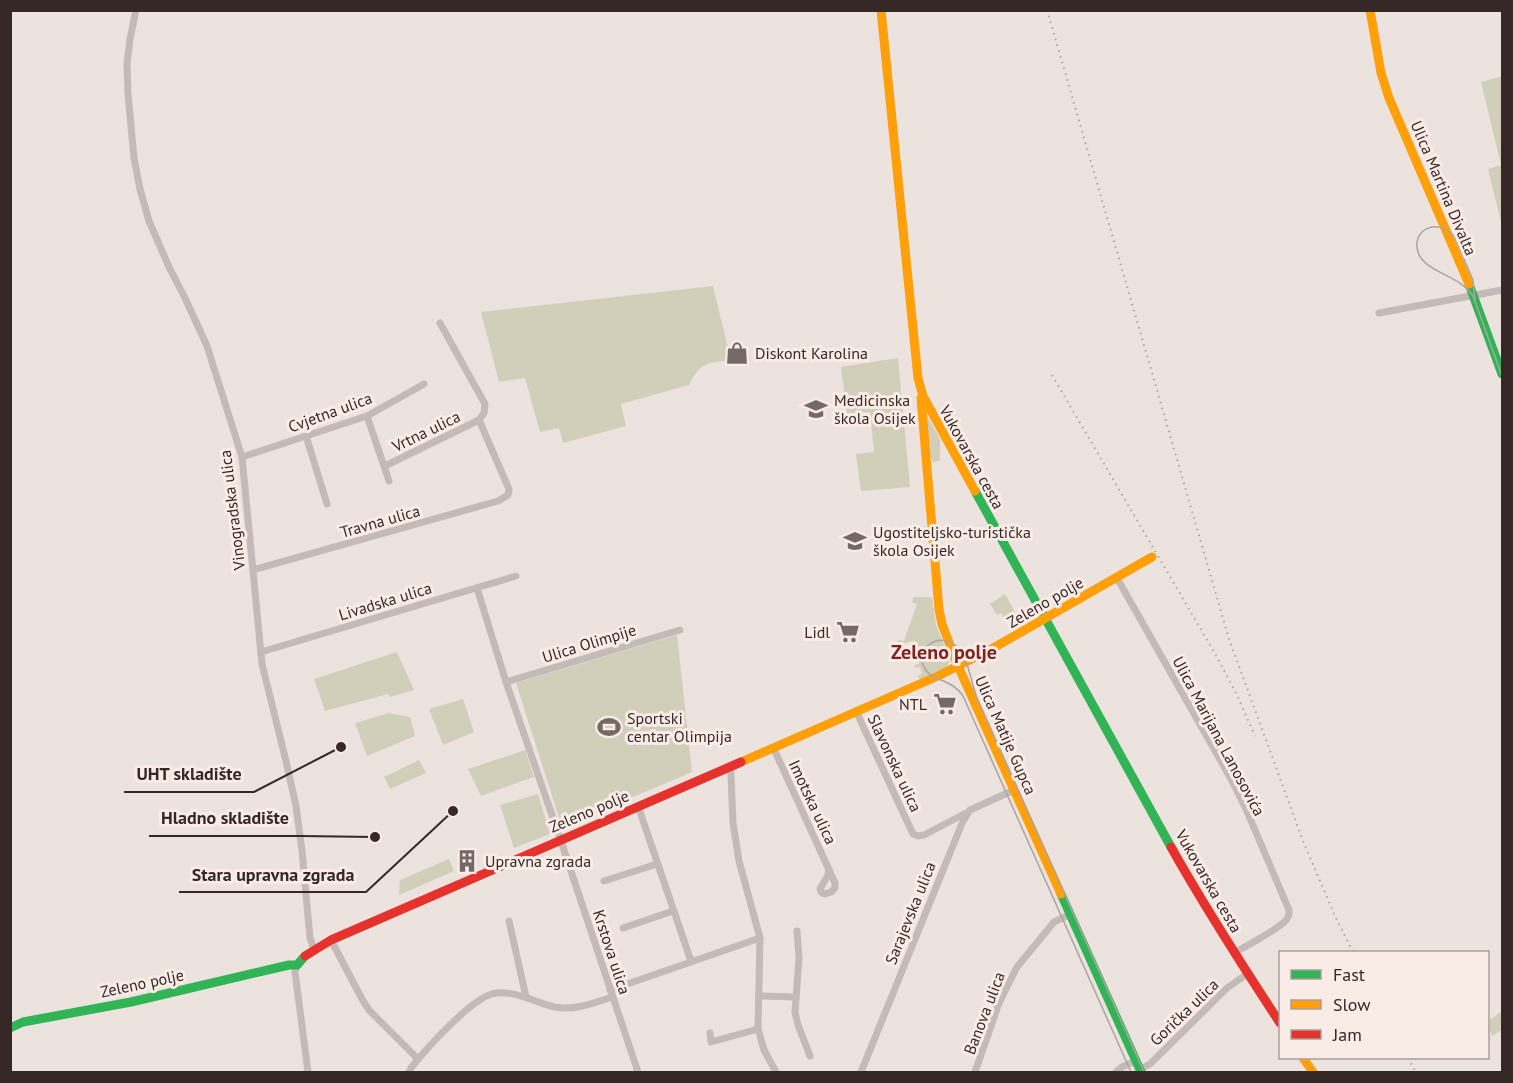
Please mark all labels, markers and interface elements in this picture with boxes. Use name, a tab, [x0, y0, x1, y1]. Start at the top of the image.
street label: Ulica Martina Divalta	[1407, 118, 1481, 258]
shop icon: Diskont Karolina	[724, 340, 750, 366]
place label: Diskont Karolina	[755, 343, 868, 363]
street label: Cvjetna ulica	[285, 388, 375, 436]
place label: Medicinska škola Osijek	[834, 390, 916, 428]
school or university icon: Medicinska škola Osijek	[803, 396, 829, 422]
street label: Vukovarska cesta	[935, 401, 1009, 512]
street label: Vrtna ulica	[388, 406, 463, 457]
street label: Vinogradska ulica	[215, 449, 249, 572]
street label: Travna ulica	[338, 500, 422, 542]
place label: Ugostiteljsko-turistička škola Osijek	[873, 522, 1031, 560]
school or university icon: Ugostiteljsko-turistička škola Osijek	[842, 528, 868, 554]
street label: Zeleno polje	[1003, 572, 1087, 632]
street label: Livadska ulica	[336, 577, 434, 625]
street label: Ulica Olimpije	[540, 619, 638, 667]
supermarket icon: Lidl	[835, 619, 861, 645]
place label: Lidl	[804, 622, 830, 642]
district label: Zeleno polje	[891, 639, 997, 665]
street label: Ulica Marijana Lanosovića	[1168, 653, 1270, 819]
street label: Ulica Matije Gupca	[971, 672, 1041, 798]
supermarket icon: NTL	[932, 691, 958, 717]
place label: NTL	[899, 694, 927, 714]
place label: Sportski centar Olimpija	[627, 708, 732, 746]
street label: Slavonska ulica	[864, 711, 926, 815]
sports icon: Sportski centar Olimpija	[596, 714, 622, 740]
callout: UHT skladište	[124, 756, 254, 792]
street label: Imotska ulica	[785, 757, 841, 847]
text: UHT skladište	[136, 762, 242, 785]
street label: Zeleno polje	[546, 785, 632, 837]
callout: Hladno skladište	[149, 800, 301, 836]
text: Hladno skladište	[161, 806, 289, 829]
street label: Vukovarska cesta	[1171, 825, 1247, 936]
building icon: Upravna zgrada	[454, 848, 480, 874]
place label: Upravna zgrada	[485, 851, 591, 871]
callout: Stara upravna zgrada	[179, 856, 366, 892]
street label: Sarajevska ulica	[880, 859, 940, 967]
text: Stara upravna zgrada	[192, 863, 354, 886]
street label: Krstova ulica	[589, 907, 635, 997]
legend	[1279, 951, 1489, 1059]
text: Fast	[1333, 963, 1365, 986]
street label: Zeleno polje	[98, 964, 186, 1002]
street label: Banova ulica	[959, 969, 1009, 1057]
street label: Gorička ulica	[1145, 974, 1223, 1050]
text: Slow	[1333, 993, 1371, 1016]
text: Jam	[1332, 1023, 1362, 1046]

